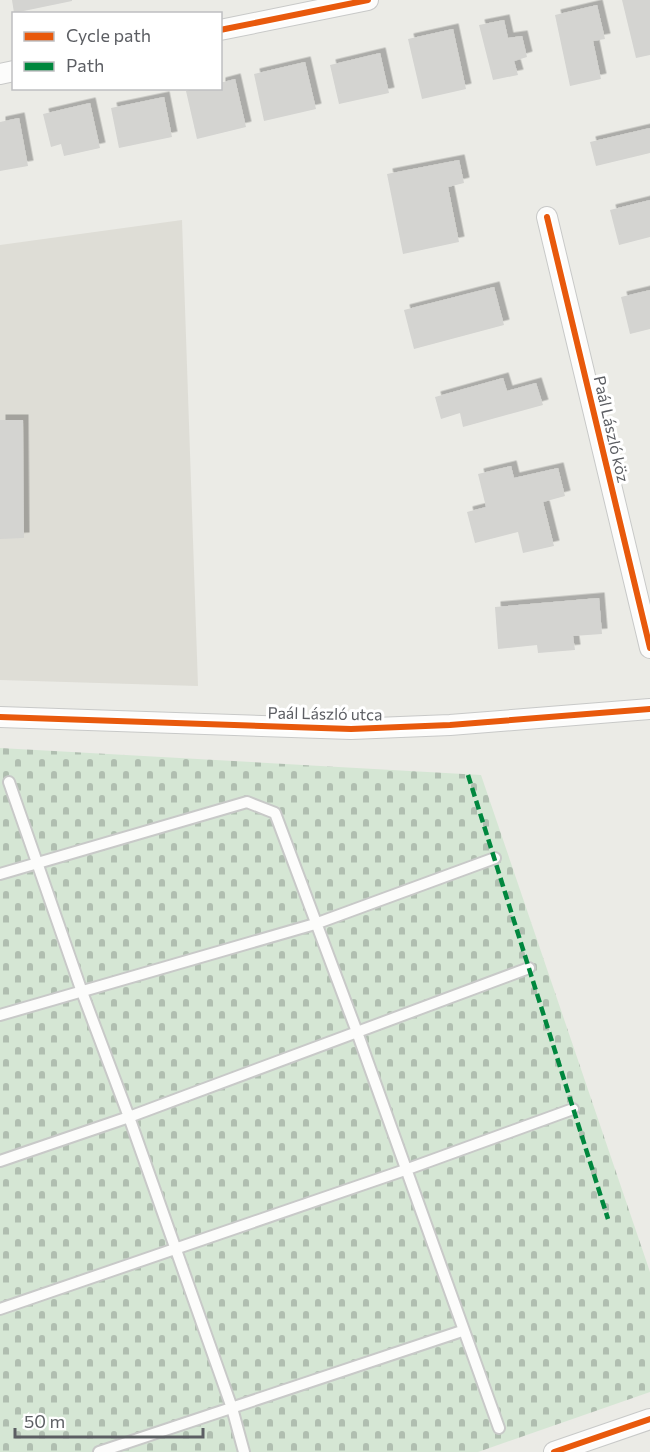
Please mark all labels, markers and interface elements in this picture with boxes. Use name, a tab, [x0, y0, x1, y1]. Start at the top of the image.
legend	[12, 12, 222, 90]
text: Cycle path	[66, 24, 151, 46]
text: Path	[66, 54, 104, 76]
street label: Paál László köz	[590, 374, 634, 484]
street label: Paál László utca	[267, 702, 383, 724]
scale bar	[15, 1401, 202, 1439]
text: 50 m	[24, 1410, 65, 1432]

